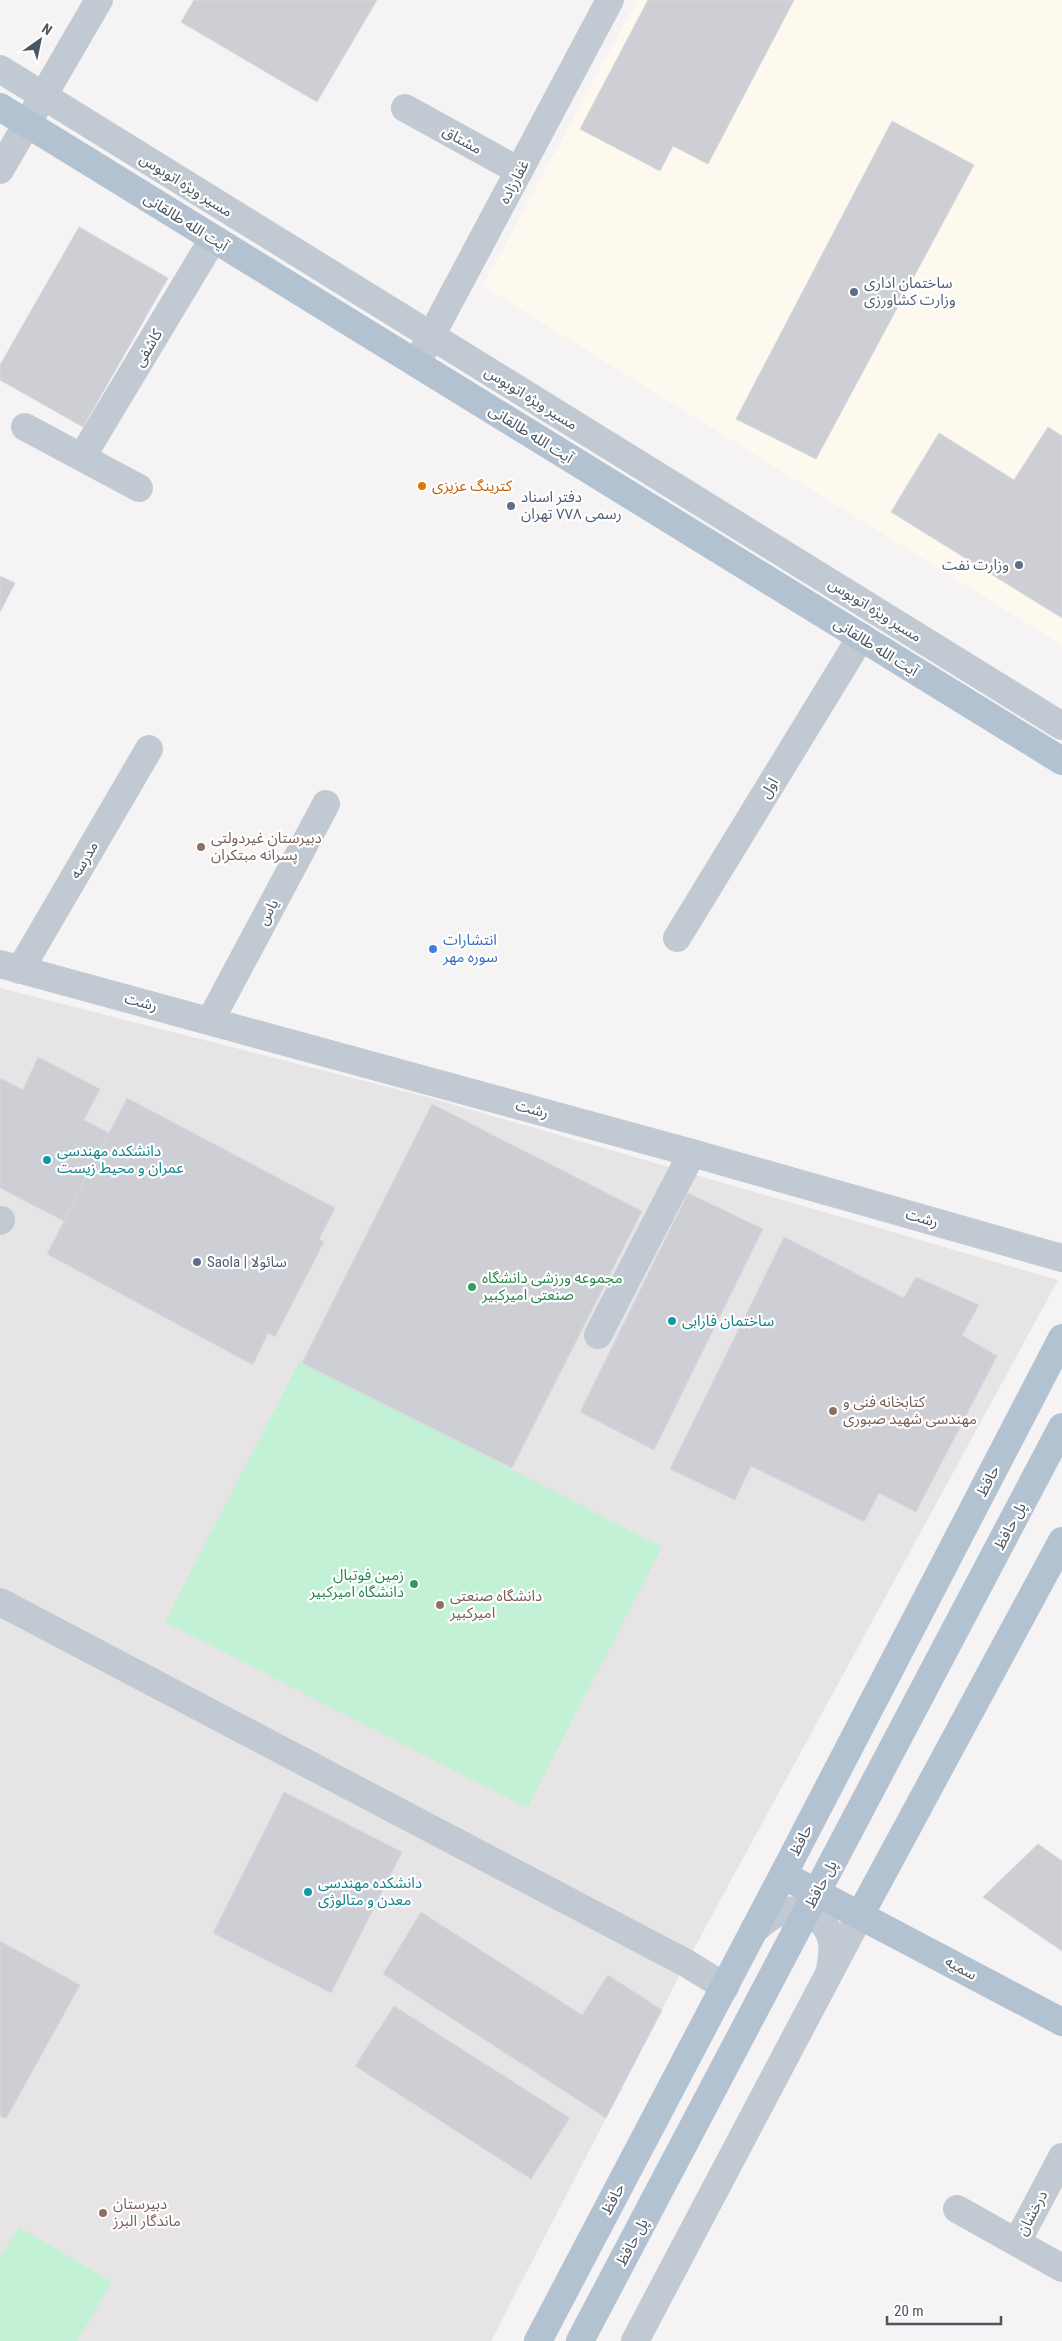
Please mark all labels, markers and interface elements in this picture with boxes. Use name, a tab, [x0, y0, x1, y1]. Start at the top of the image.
north arrow	[15, 15, 65, 65]
text: N	[39, 20, 55, 38]
street label: مشتاق	[439, 122, 485, 158]
street label: مسیر ویژه اتوبوس	[136, 149, 236, 221]
street label: غفارزاده	[495, 157, 533, 207]
street label: آیت الله طالقانی	[141, 189, 232, 255]
place label: ساختمان اداری وزارت کشاورزی	[864, 274, 956, 309]
marker: ساختمان اداری وزارت کشاورزی	[848, 286, 860, 298]
street label: کاشفی	[130, 325, 167, 370]
street label: مسیر ویژه اتوبوس	[481, 362, 581, 434]
street label: آیت الله طالقانی	[486, 401, 577, 467]
place label: کترینگ عزیزی	[432, 477, 513, 495]
marker: کترینگ عزیزی	[416, 480, 428, 492]
place label: دفتر اسناد رسمی ۷۷۸ تهران	[521, 488, 622, 523]
marker: دفتر اسناد رسمی ۷۷۸ تهران	[505, 500, 517, 512]
place label: وزارت نفت	[942, 556, 1009, 574]
marker: وزارت نفت	[1013, 559, 1025, 571]
street label: مسیر ویژه اتوبوس	[825, 574, 925, 646]
street label: آیت الله طالقانی	[831, 614, 922, 680]
street label: اول	[756, 774, 782, 802]
place label: دبیرستان غیردولتی پسرانه مبتکران	[211, 829, 322, 865]
street label: مدرسه	[66, 838, 102, 882]
marker: دبیرستان غیردولتی پسرانه مبتکران	[195, 841, 207, 853]
street label: یاس	[254, 896, 282, 928]
place label: انتشارات سوره مهر	[442, 931, 498, 966]
marker: انتشارات سوره مهر	[427, 943, 439, 955]
street label: رشت	[123, 989, 159, 1015]
street label: رشت	[514, 1096, 550, 1122]
place label: دانشکده مهندسی عمران و محیط زیست	[57, 1142, 184, 1177]
marker: دانشکده مهندسی عمران و محیط زیست	[41, 1154, 53, 1166]
street label: رشت	[904, 1205, 940, 1231]
place label: Saola | سائولا	[207, 1253, 287, 1271]
marker: Saola | سائولا	[191, 1256, 203, 1268]
place label: مجموعه ورزشی دانشگاه صنعتی امیرکبیر	[481, 1269, 623, 1304]
marker: مجموعه ورزشی دانشگاه صنعتی امیرکبیر	[466, 1281, 478, 1293]
place label: ساختمان فارابی	[682, 1312, 774, 1330]
marker: ساختمان فارابی	[666, 1315, 678, 1327]
place label: کتابخانه فنی و مهندسی شهید صبوری	[843, 1393, 977, 1428]
marker: کتابخانه فنی و مهندسی شهید صبوری	[827, 1405, 839, 1417]
street label: حافظ	[973, 1462, 1003, 1500]
street label: پل حافظ	[990, 1499, 1031, 1553]
place label: زمین فوتبال دانشگاه امیرکبیر	[309, 1566, 404, 1601]
marker: زمین فوتبال دانشگاه امیرکبیر	[408, 1578, 420, 1590]
place label: دانشگاه صنعتی امیرکبیر	[449, 1587, 542, 1622]
marker: دانشگاه صنعتی امیرکبیر	[434, 1599, 446, 1611]
street label: حافظ	[786, 1821, 816, 1859]
street label: پل حافظ	[801, 1857, 842, 1911]
place label: دانشکده مهندسی معدن و متالوژی	[318, 1874, 422, 1909]
marker: دانشکده مهندسی معدن و متالوژی	[302, 1886, 314, 1898]
street label: سمیه	[942, 1952, 980, 1984]
street label: حافظ	[597, 2180, 629, 2218]
street label: درخشان	[1013, 2187, 1051, 2239]
place label: دبیرستان ماندگار البرز	[112, 2195, 181, 2230]
marker: دبیرستان ماندگار البرز	[97, 2207, 109, 2219]
street label: پل حافظ	[612, 2215, 653, 2269]
scale bar	[887, 2294, 1001, 2326]
text: 20 m	[894, 2302, 924, 2320]

